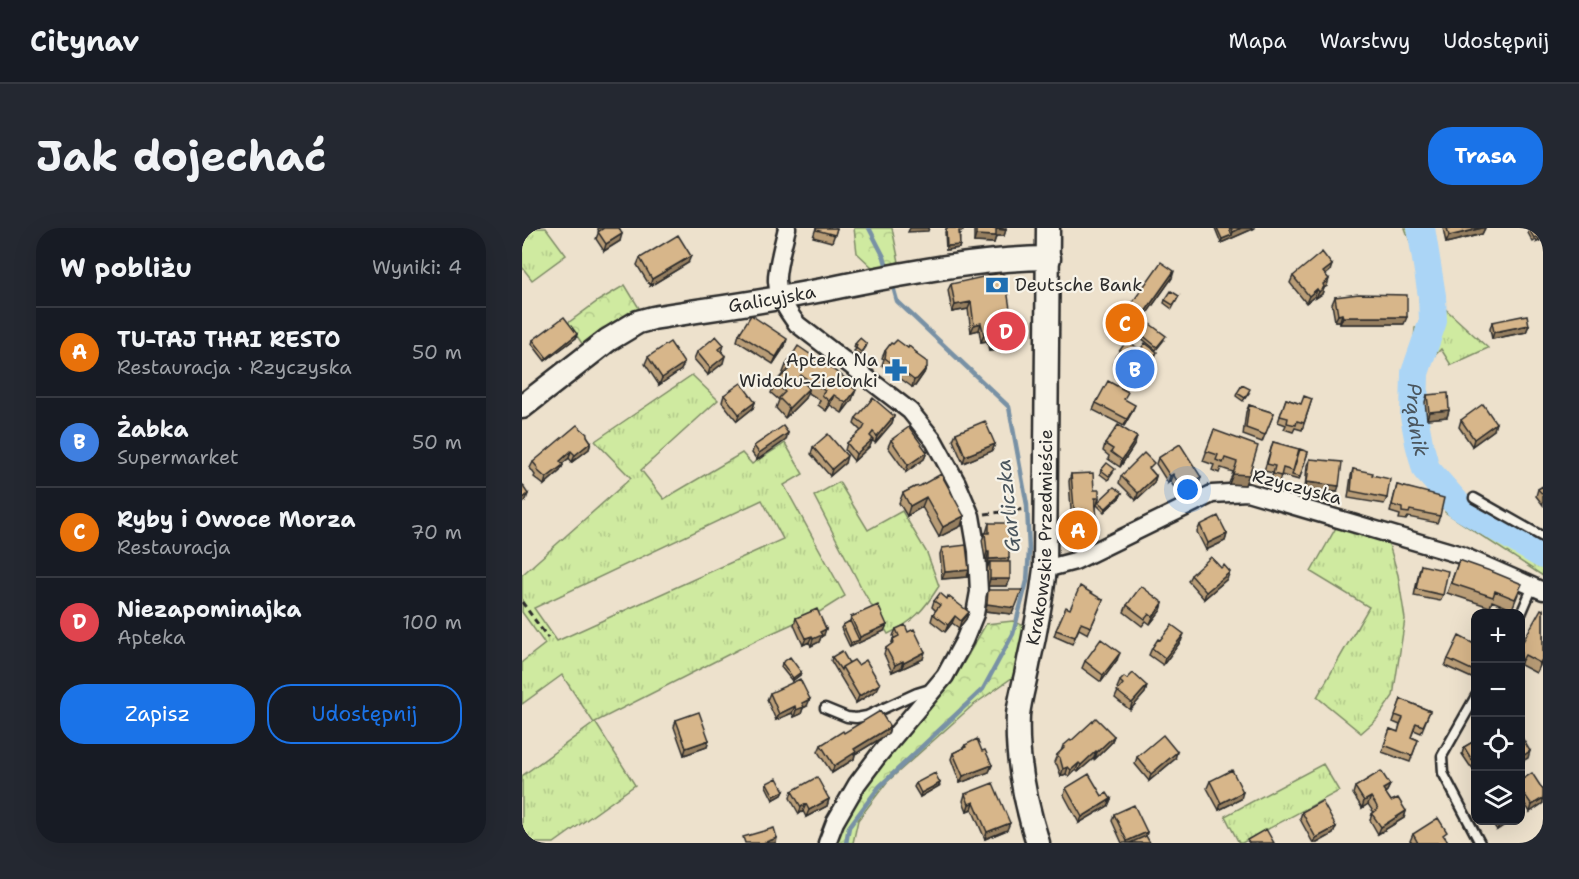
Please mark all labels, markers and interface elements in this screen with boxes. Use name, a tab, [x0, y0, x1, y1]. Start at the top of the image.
text: Citynav	[30, 22, 139, 60]
text: Mapa	[1229, 27, 1287, 55]
text: Warstwy	[1320, 27, 1410, 55]
text: Udostępnij	[1443, 27, 1549, 55]
button: Trasa	[1428, 127, 1543, 185]
text: Jak dojechać	[36, 128, 326, 184]
text: W pobliżu	[60, 250, 192, 285]
text: Wyniki: 4	[372, 254, 462, 280]
bank icon: Deutsche Bank	[984, 272, 1010, 298]
place label: Deutsche Bank	[1015, 273, 1142, 297]
street label: Galicyjska	[727, 280, 818, 318]
pin: C	[1106, 300, 1144, 346]
pin: D	[986, 308, 1026, 354]
text: TU-TAJ THAI RESTO	[117, 325, 341, 354]
text: A	[72, 339, 87, 365]
text: 50 m	[412, 339, 462, 365]
pin: B	[1116, 346, 1154, 392]
place label: Apteka Na Widoku-Zielonki	[739, 348, 878, 393]
text: Restauracja · Rzyczyska	[117, 354, 352, 380]
pharmacy icon: Apteka Na Widoku-Zielonki	[883, 357, 909, 383]
water label: Prądnik	[1401, 383, 1435, 460]
text: Żabka	[117, 415, 189, 444]
text: B	[73, 429, 86, 455]
text: 50 m	[412, 429, 462, 455]
street label: Krakowskie Przedmieście	[1021, 429, 1058, 647]
text: Supermarket	[117, 444, 239, 470]
water label: Garliczka	[990, 458, 1026, 554]
street label: Rzyczyska	[1250, 464, 1344, 510]
your location	[1173, 475, 1202, 504]
text: Ryby i Owoce Morza	[117, 505, 356, 534]
pin: A	[1058, 508, 1098, 552]
text: C	[73, 519, 86, 545]
text: 70 m	[410, 519, 462, 545]
text: Restauracja	[117, 534, 231, 560]
text: Niezapominajka	[117, 595, 301, 624]
text: D	[72, 609, 87, 635]
text: 100 m	[402, 609, 462, 635]
map controls	[1471, 609, 1525, 825]
button: +	[1471, 609, 1525, 663]
text: Apteka	[117, 624, 185, 650]
button: −	[1471, 663, 1525, 717]
button: Zapisz	[60, 684, 255, 744]
button: Udostępnij	[267, 684, 462, 744]
button: locate	[1471, 717, 1525, 771]
button: layers	[1471, 771, 1525, 825]

